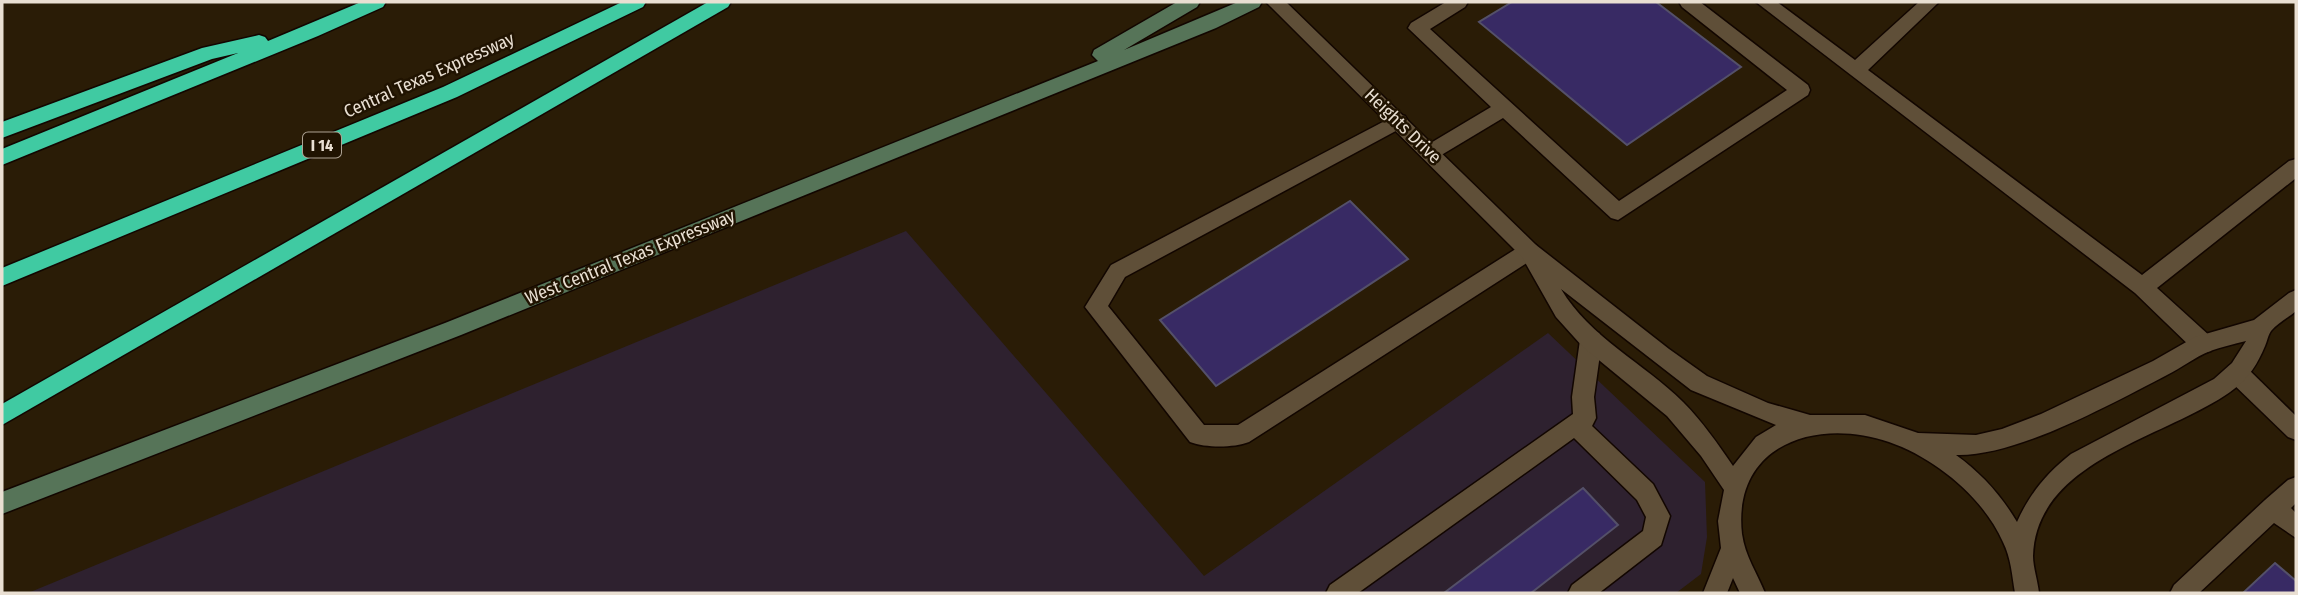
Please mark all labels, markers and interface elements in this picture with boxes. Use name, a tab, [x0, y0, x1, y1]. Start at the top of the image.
street label: Central Texas Expressway	[340, 27, 518, 123]
street label: Heights Drive	[1360, 84, 1446, 168]
road number: I 14	[303, 132, 341, 158]
street label: West Central Texas Expressway	[522, 205, 738, 309]

